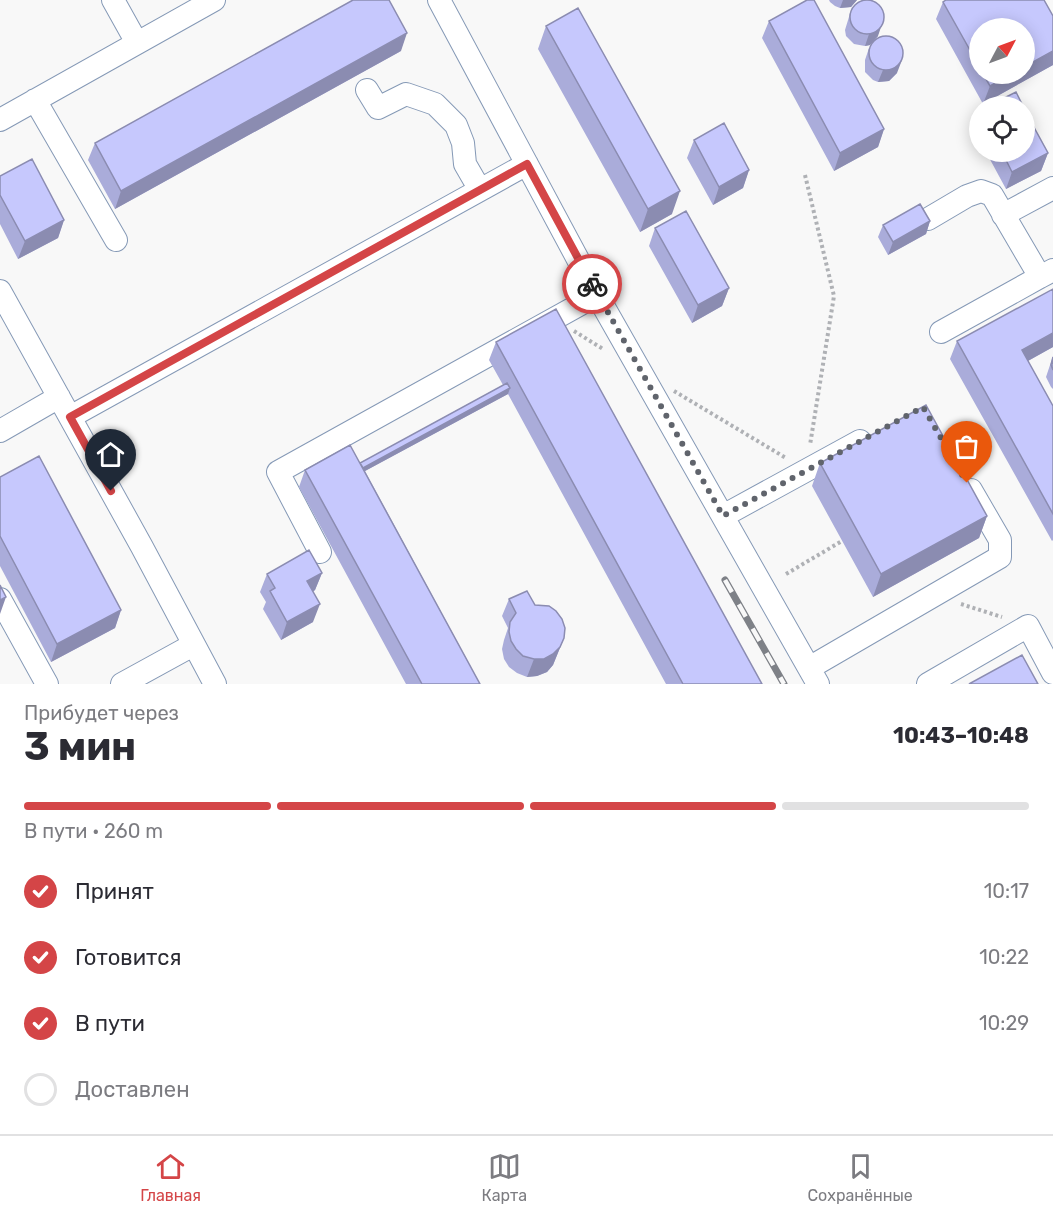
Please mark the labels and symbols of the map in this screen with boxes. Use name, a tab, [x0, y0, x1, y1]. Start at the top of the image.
north arrow	[969, 18, 1035, 84]
courier	[562, 254, 622, 314]
pin	[941, 421, 992, 483]
pin	[85, 429, 136, 491]

